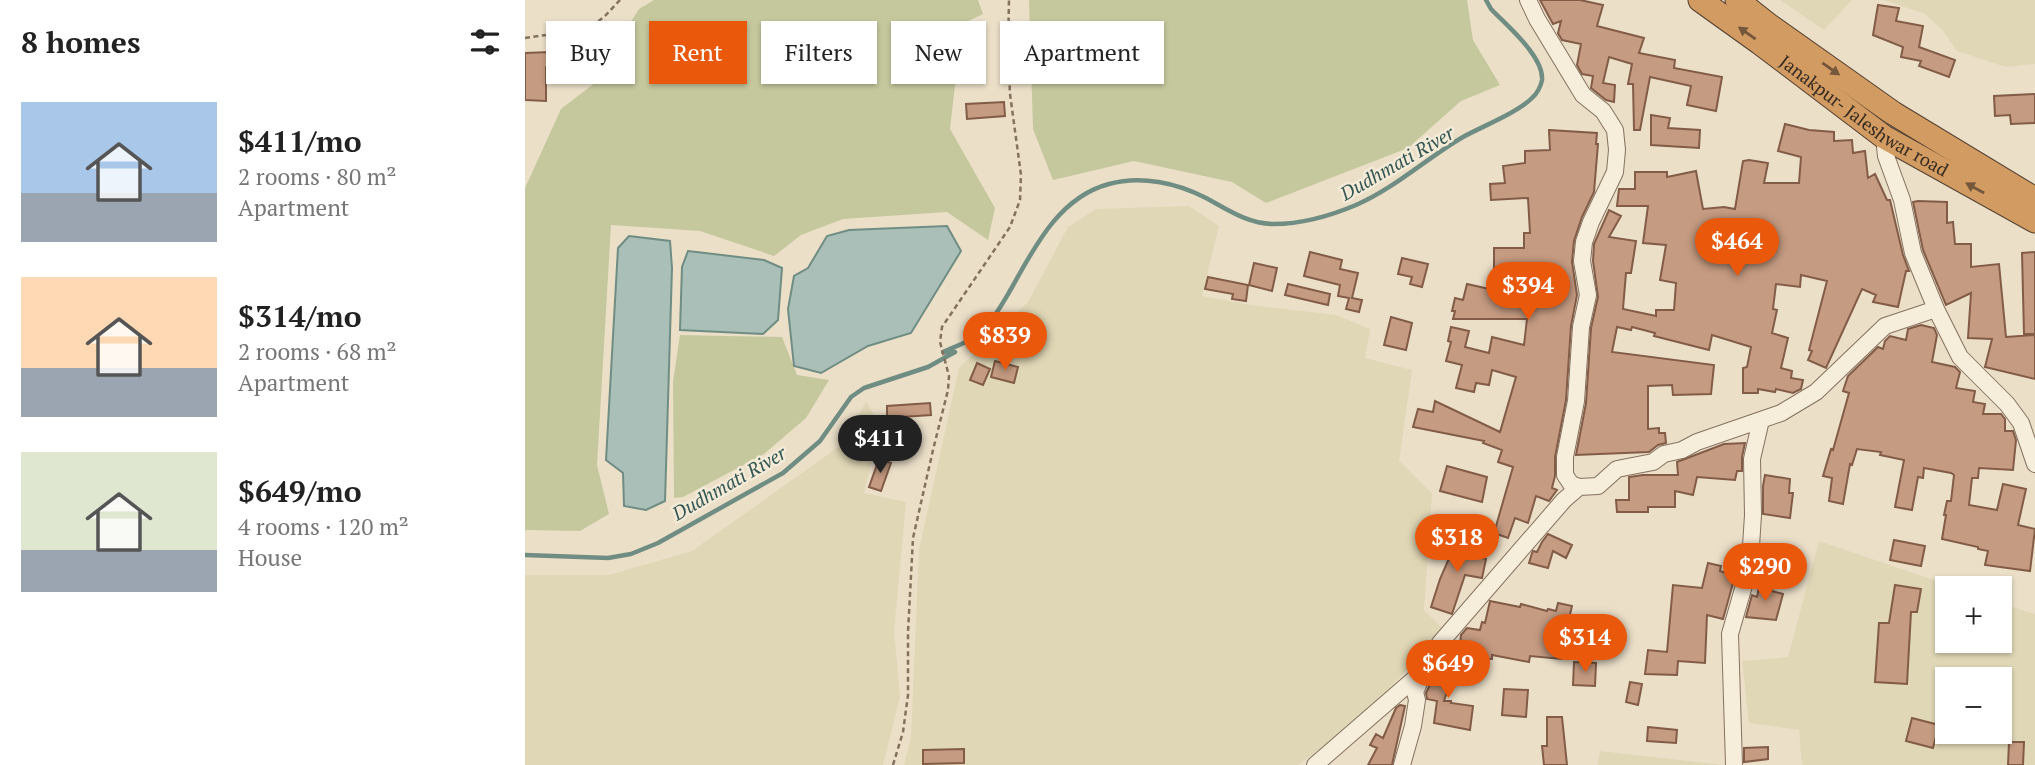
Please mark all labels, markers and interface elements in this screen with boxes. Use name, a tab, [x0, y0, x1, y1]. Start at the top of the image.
chip: Buy	[546, 21, 635, 84]
chip: Rent	[649, 21, 747, 84]
chip: Filters	[761, 21, 877, 84]
chip: New	[891, 21, 986, 84]
chip: Apartment	[1000, 21, 1164, 84]
text: 8 homes	[21, 22, 140, 62]
icon: filters	[466, 23, 504, 61]
one-way arrow	[1738, 27, 1756, 41]
street label: Janakpur- Jaleshwar road	[1775, 49, 1953, 181]
one-way arrow	[1822, 62, 1840, 76]
water label: Dudhmati River	[1334, 120, 1459, 206]
text: $411/mo	[238, 121, 362, 161]
icon: home	[77, 130, 161, 214]
text: 2 rooms · 80 m²	[238, 161, 397, 192]
one-way arrow	[1966, 182, 1985, 194]
text: Apartment	[238, 192, 349, 223]
pin: $464	[1696, 218, 1778, 278]
text: $464	[1711, 225, 1763, 256]
pin: $394	[1487, 262, 1569, 322]
text: $394	[1502, 269, 1554, 300]
text: $314/mo	[238, 296, 362, 336]
icon: home	[77, 305, 161, 389]
pin: $839	[964, 312, 1046, 372]
text: $839	[979, 319, 1031, 350]
text: 2 rooms · 68 m²	[238, 336, 397, 367]
text: Apartment	[238, 367, 349, 398]
pin: $411	[839, 416, 921, 475]
text: $411	[854, 422, 906, 453]
water label: Dudhmati River	[666, 440, 791, 526]
text: $649/mo	[238, 471, 362, 511]
icon: home	[77, 480, 161, 564]
text: 4 rooms · 120 m²	[238, 511, 409, 542]
pin: $318	[1416, 514, 1498, 574]
text: $318	[1431, 521, 1483, 552]
text: House	[238, 542, 302, 573]
pin: $290	[1724, 544, 1806, 603]
text: $290	[1739, 550, 1791, 581]
map controls	[1935, 576, 2012, 744]
button: +	[1935, 576, 2012, 653]
pin: $314	[1544, 614, 1626, 674]
text: $314	[1559, 621, 1611, 652]
pin: $649	[1407, 640, 1489, 700]
text: $649	[1422, 647, 1474, 678]
button: −	[1935, 667, 2012, 744]

